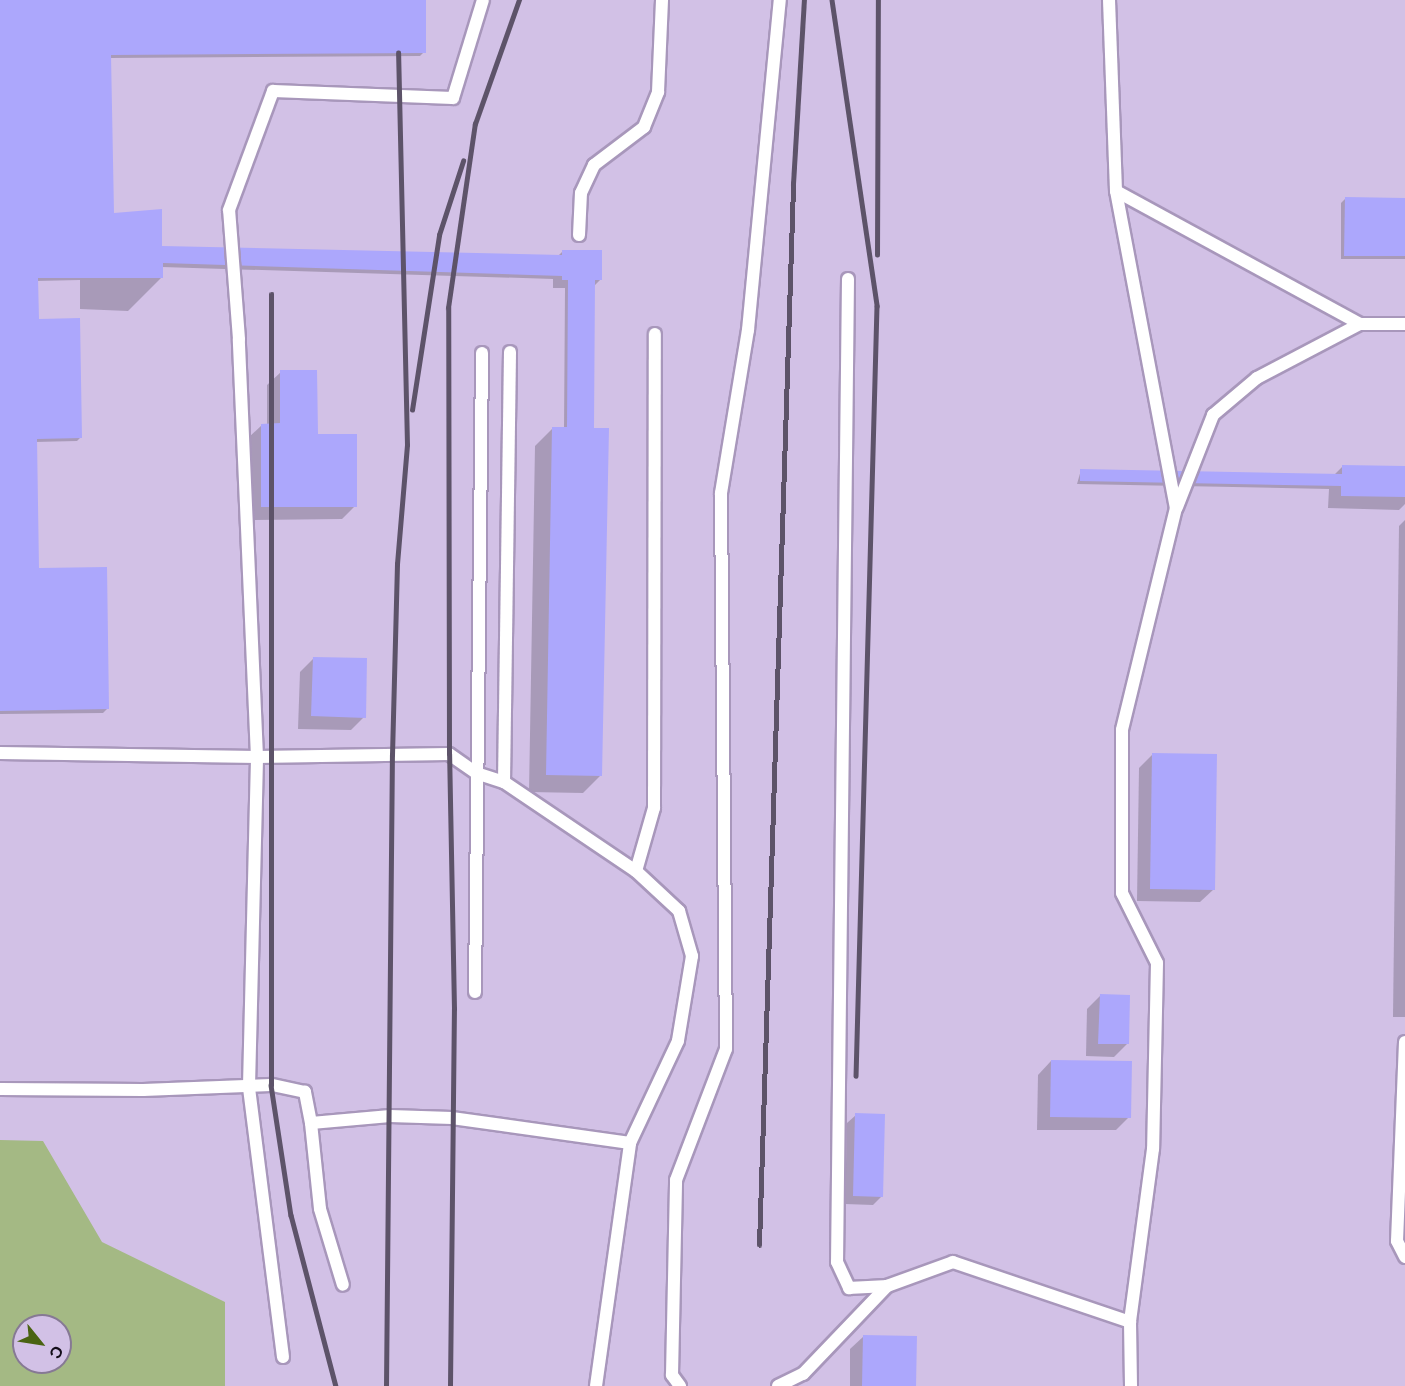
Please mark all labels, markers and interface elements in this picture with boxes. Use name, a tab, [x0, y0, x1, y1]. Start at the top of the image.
north arrow	[12, 1314, 72, 1374]
text: С	[46, 1343, 67, 1362]

